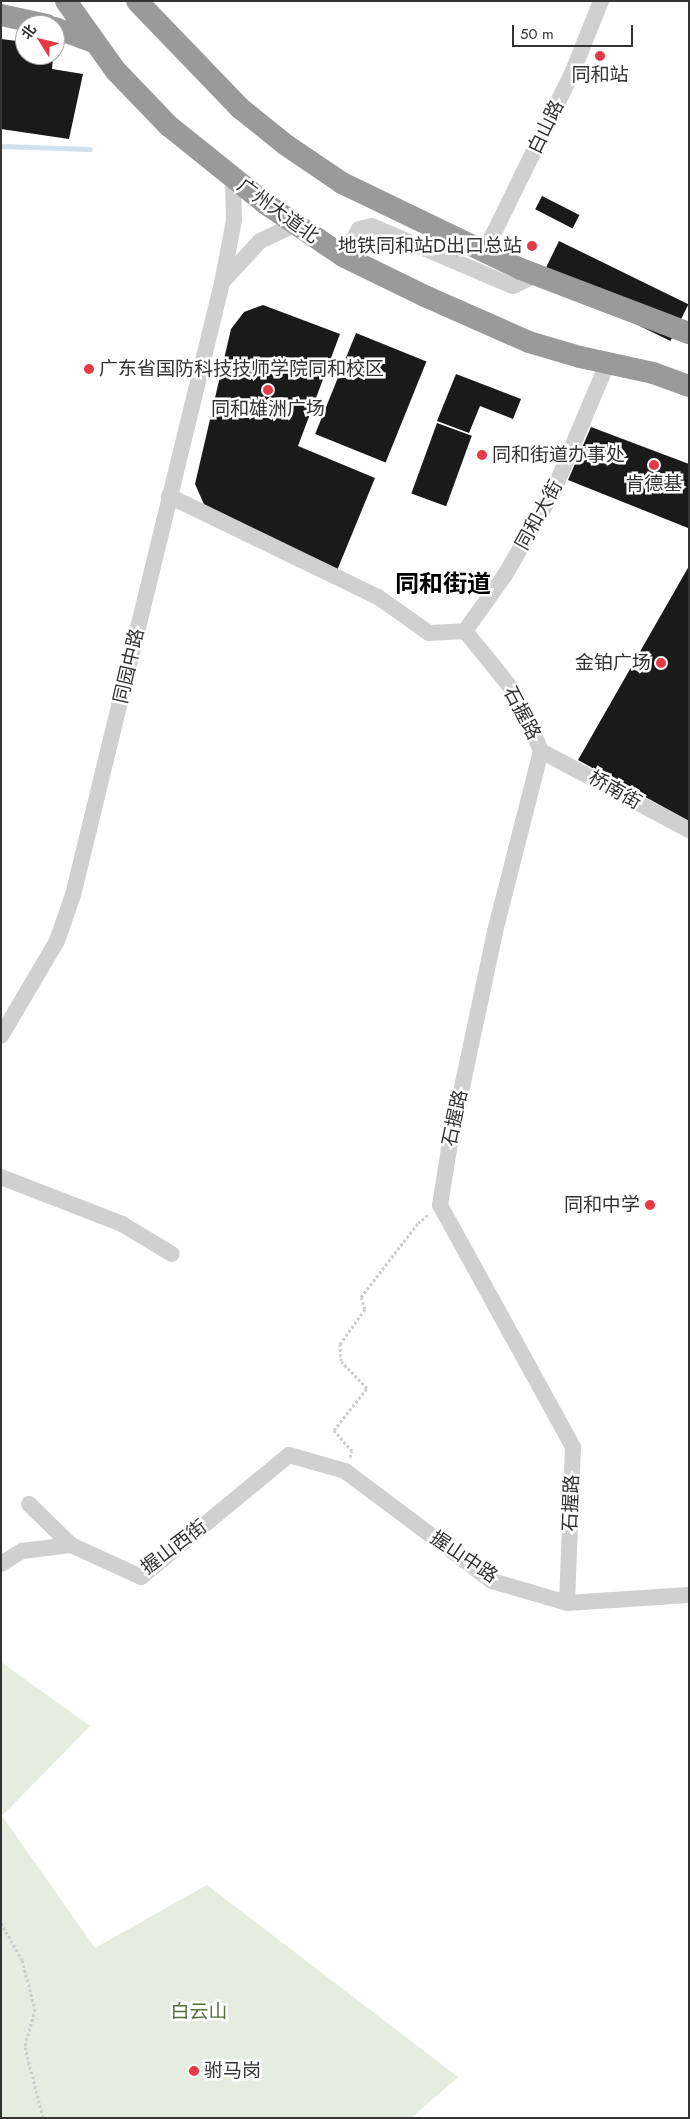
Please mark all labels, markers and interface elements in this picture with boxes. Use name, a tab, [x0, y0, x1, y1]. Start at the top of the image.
north arrow	[15, 15, 65, 65]
scale bar	[515, 15, 636, 47]
text: 北	[16, 20, 41, 43]
text: 50 m	[520, 23, 554, 45]
marker: 同和站	[594, 50, 606, 62]
place label: 同和站	[572, 64, 628, 86]
street label: 白山路	[523, 96, 569, 158]
street label: 广州大道北	[233, 174, 323, 248]
place label: 地铁同和站D出口总站	[338, 235, 522, 257]
marker: 地铁同和站D出口总站	[526, 240, 538, 252]
place label: 广东省国防科技技师学院同和校区	[99, 358, 384, 380]
marker: 广东省国防科技技师学院同和校区	[83, 363, 95, 375]
marker: 同和雄洲广场	[262, 384, 274, 396]
place label: 同和雄洲广场	[211, 398, 325, 420]
place label: 同和街道办事处	[492, 444, 625, 466]
marker: 同和街道办事处	[476, 449, 488, 461]
marker: 肯德基	[648, 459, 660, 471]
place label: 肯德基	[626, 473, 682, 495]
street label: 同和大街	[511, 476, 567, 554]
district label: 同和街道	[395, 570, 491, 598]
street label: 同园中路	[109, 626, 149, 706]
place label: 金铂广场	[575, 652, 651, 674]
marker: 金铂广场	[655, 657, 667, 669]
street label: 石握路	[499, 682, 545, 744]
street label: 桥南街	[585, 766, 645, 814]
street label: 石握路	[438, 1088, 472, 1148]
place label: 同和中学	[564, 1194, 640, 1216]
marker: 同和中学	[644, 1199, 656, 1211]
street label: 石握路	[559, 1474, 583, 1532]
street label: 握山西街	[137, 1515, 211, 1579]
street label: 握山中路	[426, 1526, 502, 1588]
park label: 白云山	[171, 2001, 227, 2023]
place label: 驸马岗	[204, 2060, 261, 2082]
marker: 驸马岗	[188, 2065, 200, 2077]

